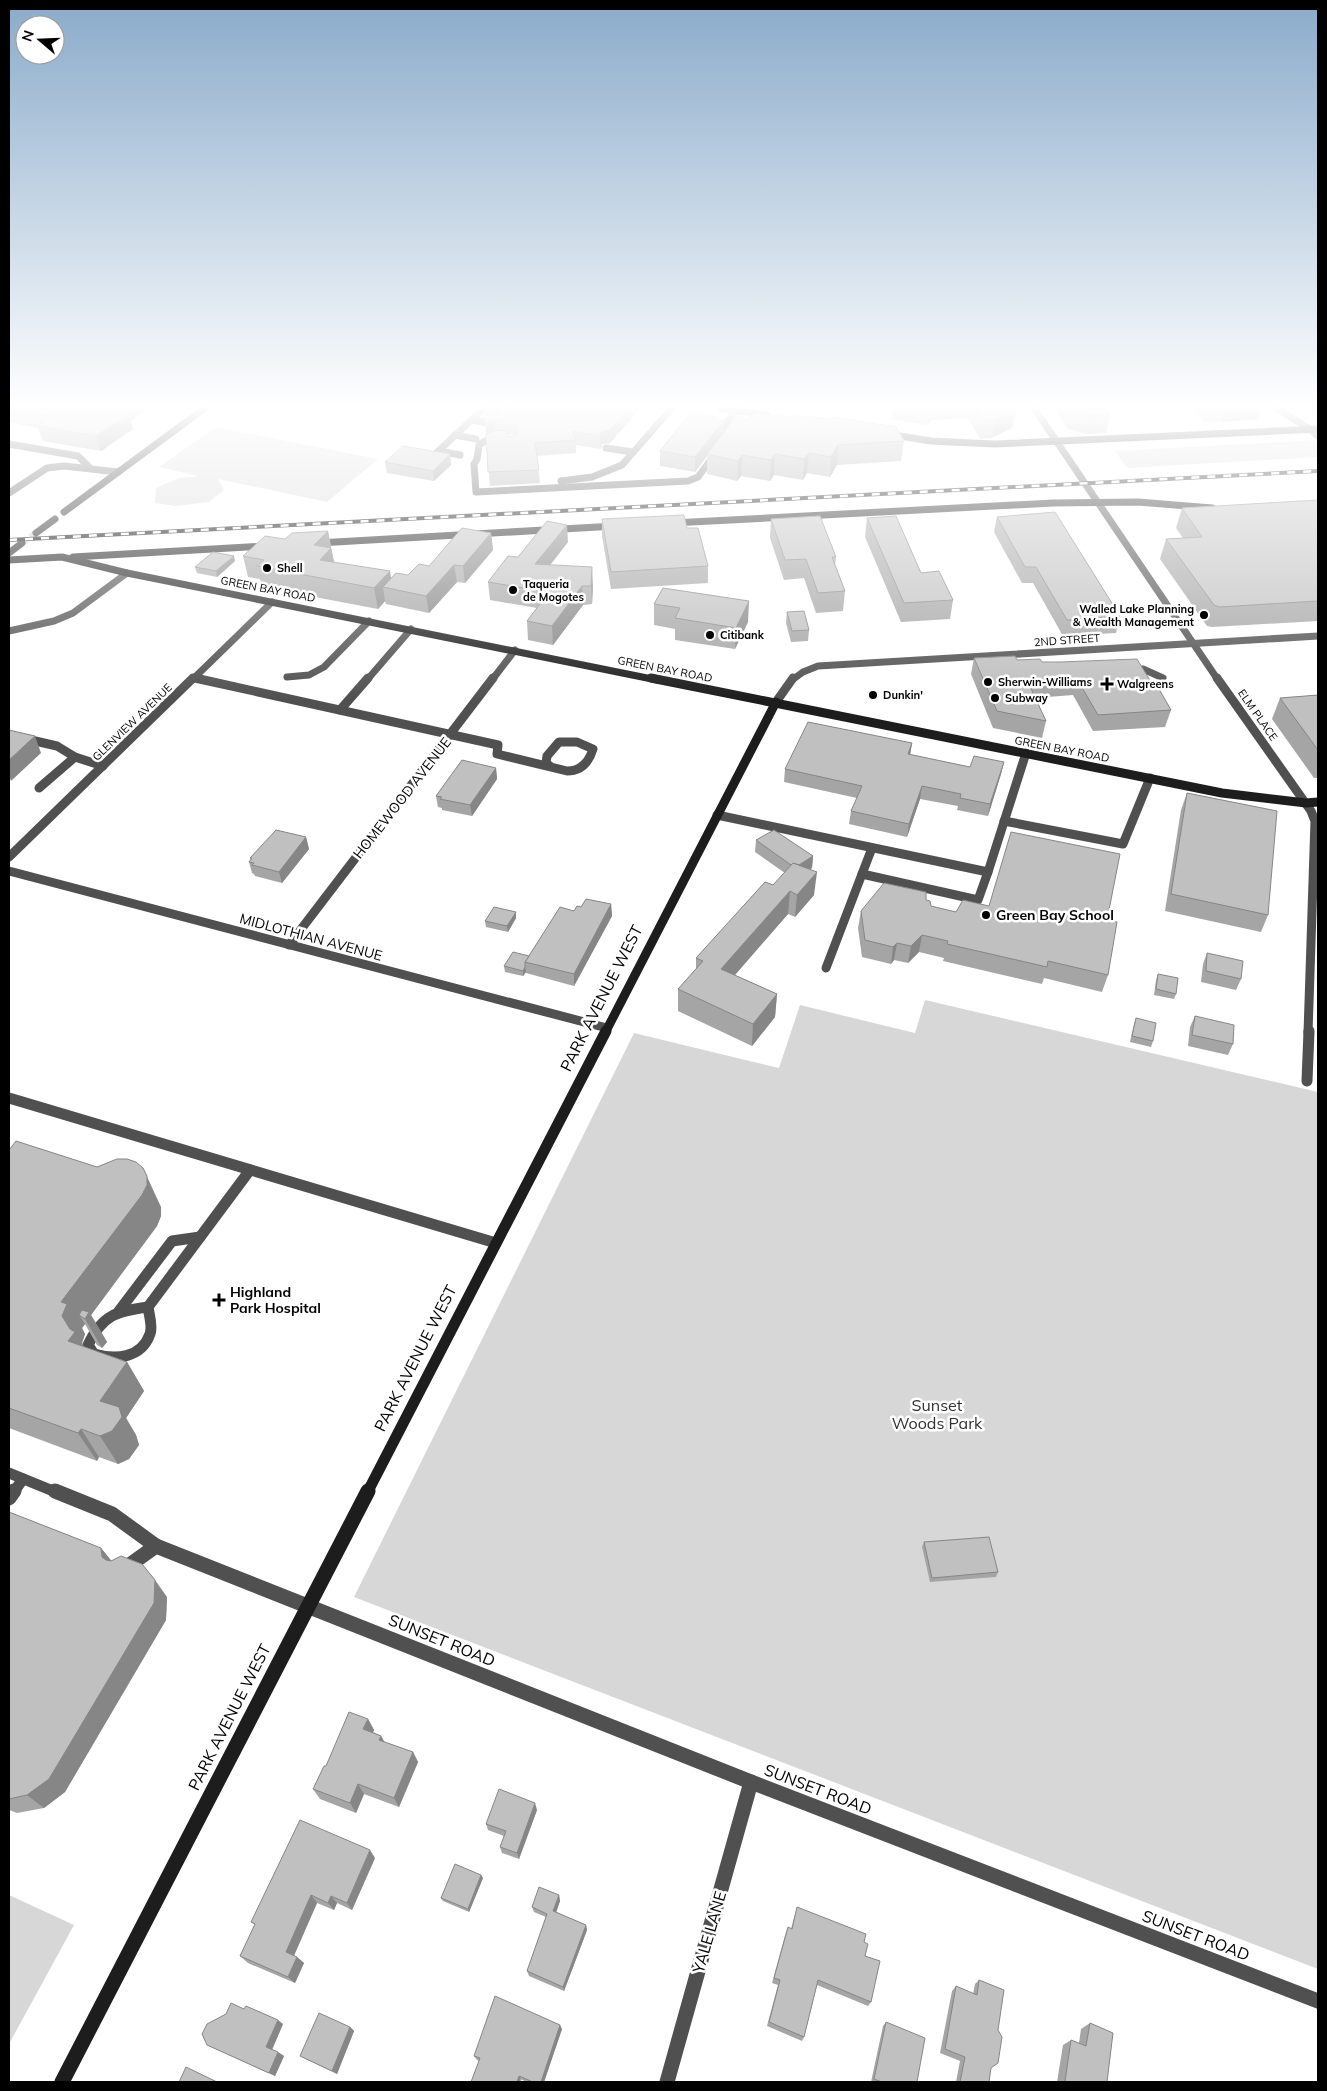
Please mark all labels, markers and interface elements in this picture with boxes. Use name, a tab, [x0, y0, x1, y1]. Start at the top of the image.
north arrow	[15, 15, 65, 65]
text: N	[17, 28, 38, 44]
place label: Shell	[277, 561, 303, 575]
marker: Shell	[261, 562, 273, 574]
street label: GREEN BAY ROAD	[219, 573, 317, 605]
place label: Taqueria de Mogotes	[523, 577, 584, 604]
marker: Taqueria de Mogotes	[507, 584, 519, 596]
place label: Walled Lake Planning & Wealth Management	[1073, 602, 1194, 629]
marker: Walled Lake Planning & Wealth Management	[1198, 609, 1210, 621]
place label: Citibank	[720, 628, 765, 642]
marker: Citibank	[704, 629, 716, 641]
street label: 2ND STREET	[1033, 631, 1101, 649]
street label: GREEN BAY ROAD	[616, 653, 714, 685]
place label: Sherwin-Williams	[998, 675, 1092, 689]
marker: Sherwin-Williams	[982, 676, 994, 688]
place label: Walgreens	[1117, 677, 1174, 691]
marker: Walgreens	[1101, 678, 1113, 690]
street label: GLENVIEW AVENUE	[89, 680, 175, 764]
street label: ELM PLACE	[1235, 687, 1281, 743]
place label: Dunkin'	[883, 688, 923, 702]
marker: Dunkin'	[867, 689, 879, 701]
place label: Subway	[1005, 691, 1048, 705]
marker: Subway	[989, 692, 1001, 704]
street label: GREEN BAY ROAD	[1013, 733, 1111, 765]
street label: HOMEWOOD AVENUE	[349, 734, 455, 862]
place label: Green Bay School	[996, 906, 1114, 924]
street label: MIDLOTHIAN AVENUE	[238, 909, 384, 965]
marker: Green Bay School	[980, 909, 992, 921]
street label: PARK AVENUE WEST	[555, 921, 647, 1075]
street label: PARK AVENUE WEST	[369, 1281, 461, 1435]
place label: Highland Park Hospital	[230, 1283, 321, 1317]
marker: Highland Park Hospital	[212, 1293, 226, 1307]
park label: Sunset Woods Park	[892, 1395, 983, 1433]
street label: SUNSET ROAD	[386, 1609, 498, 1671]
street label: PARK AVENUE WEST	[183, 1640, 275, 1794]
street label: SUNSET ROAD	[761, 1759, 875, 1819]
street label: YALE LANE	[687, 1889, 730, 1976]
street label: SUNSET ROAD	[1139, 1905, 1253, 1965]

